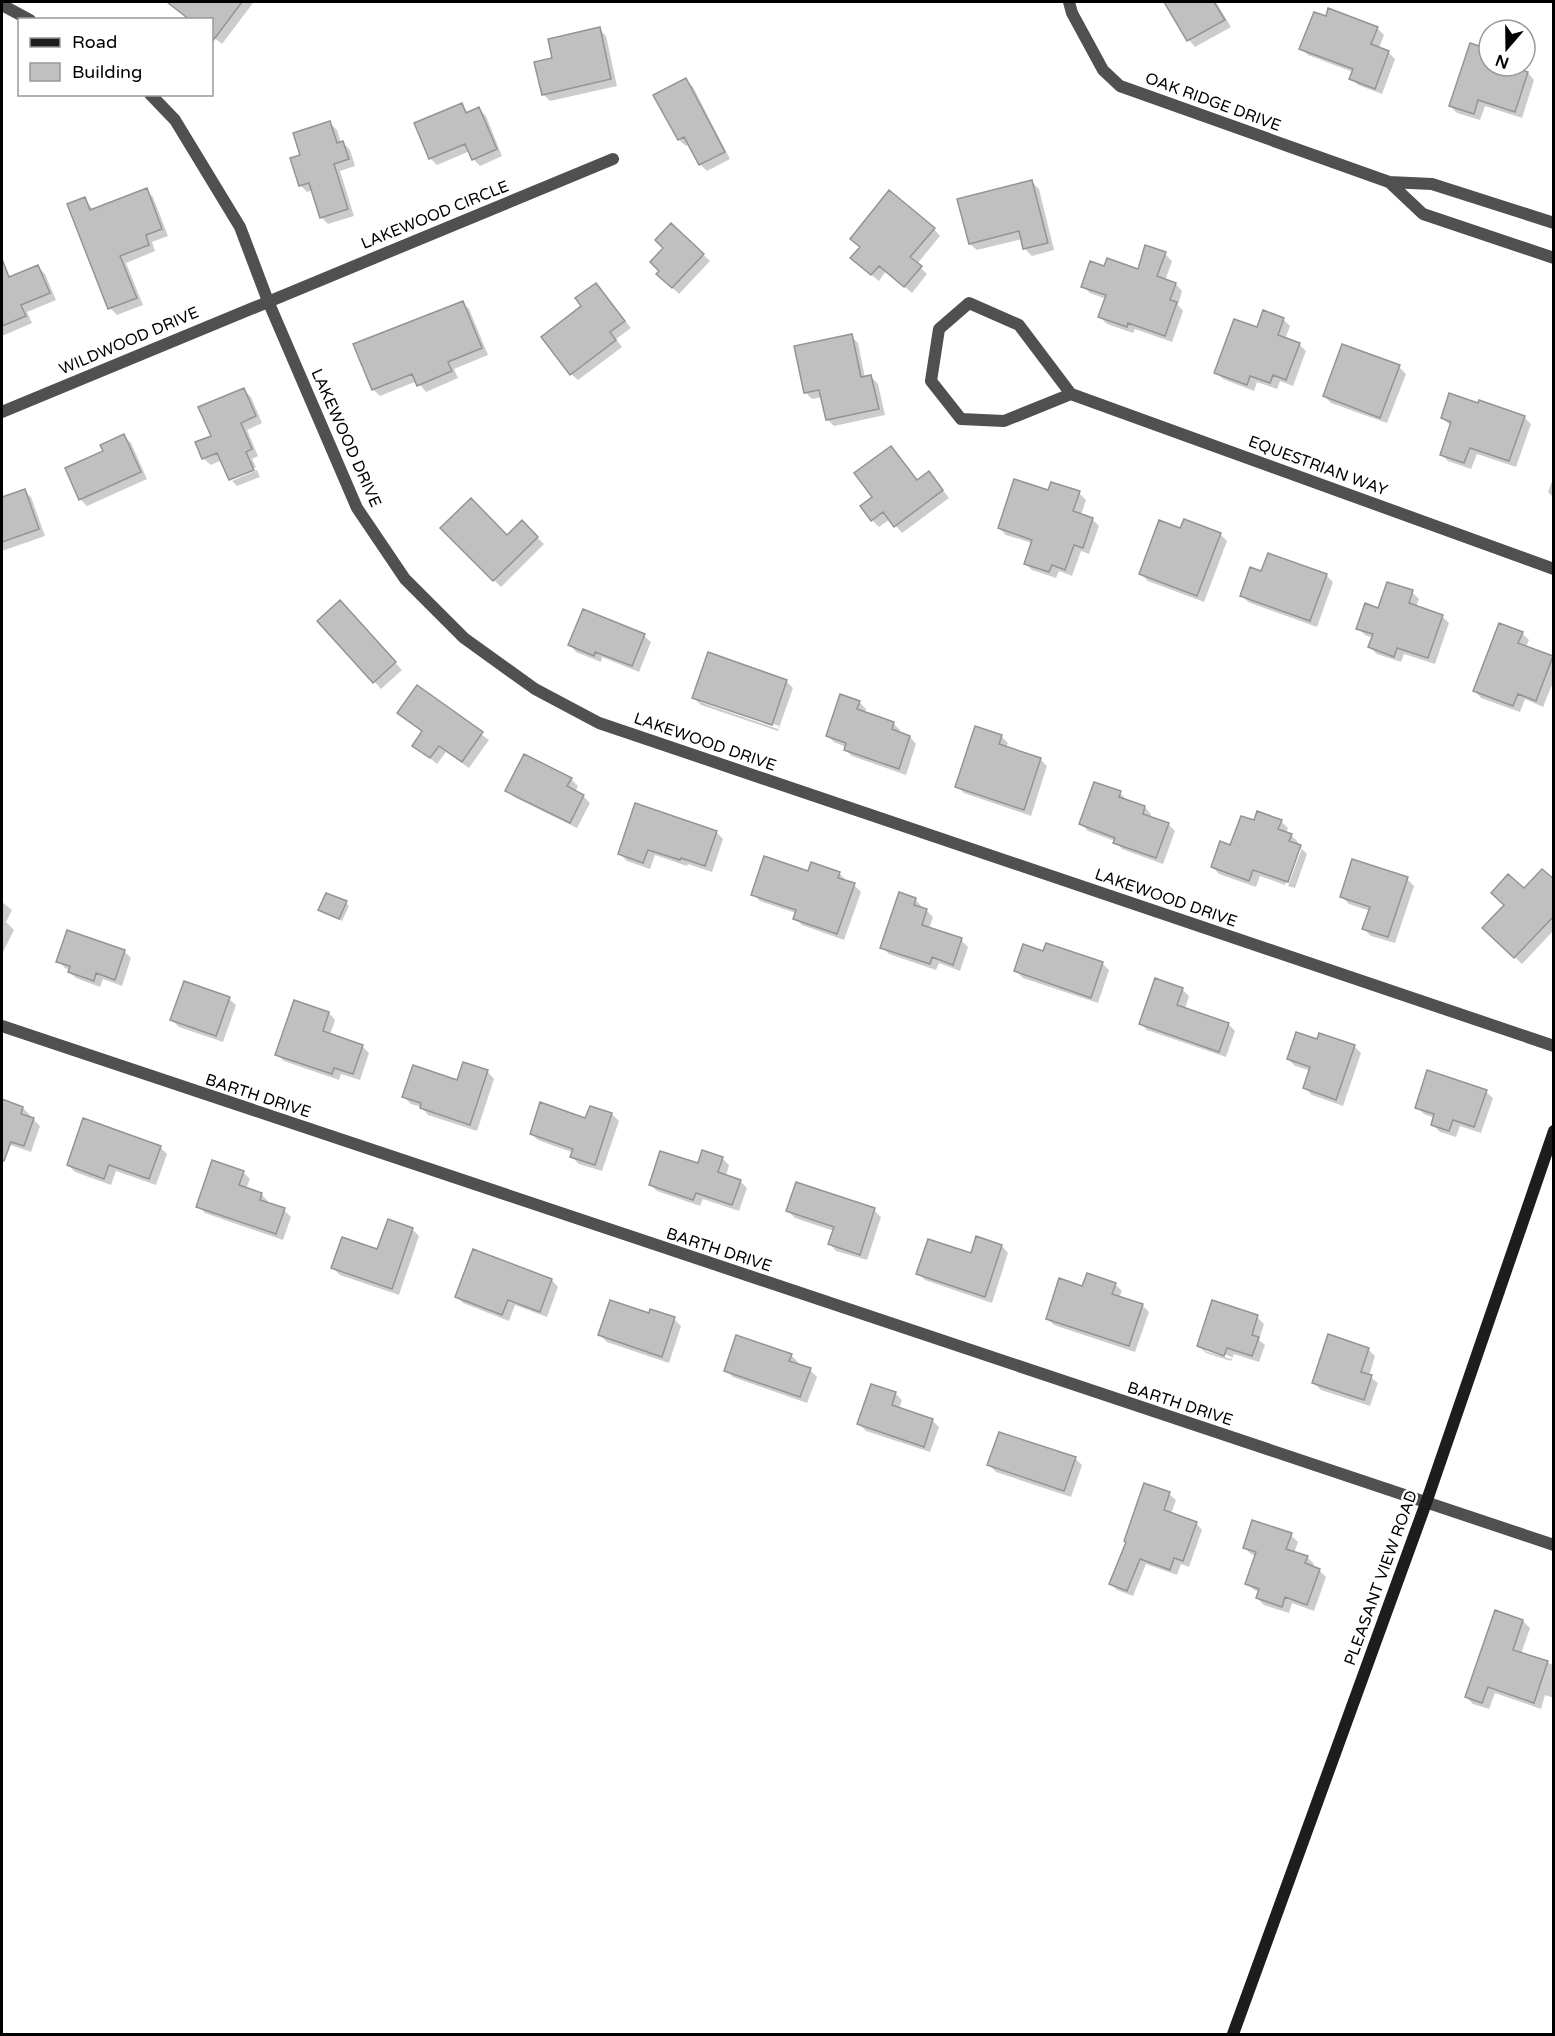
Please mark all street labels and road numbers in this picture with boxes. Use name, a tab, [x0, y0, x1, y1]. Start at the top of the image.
street label: OAK RIDGE DRIVE	[1142, 68, 1284, 136]
street label: LAKEWOOD CIRCLE	[358, 176, 512, 254]
street label: WILDWOOD DRIVE	[56, 303, 202, 379]
street label: LAKEWOOD DRIVE	[306, 366, 386, 510]
street label: EQUESTRIAN WAY	[1246, 432, 1390, 500]
street label: LAKEWOOD DRIVE	[631, 708, 779, 776]
street label: LAKEWOOD DRIVE	[1092, 864, 1240, 932]
street label: BARTH DRIVE	[203, 1070, 313, 1122]
street label: BARTH DRIVE	[664, 1224, 774, 1276]
street label: BARTH DRIVE	[1125, 1378, 1235, 1430]
street label: PLEASANT VIEW ROAD	[1340, 1488, 1422, 1668]

